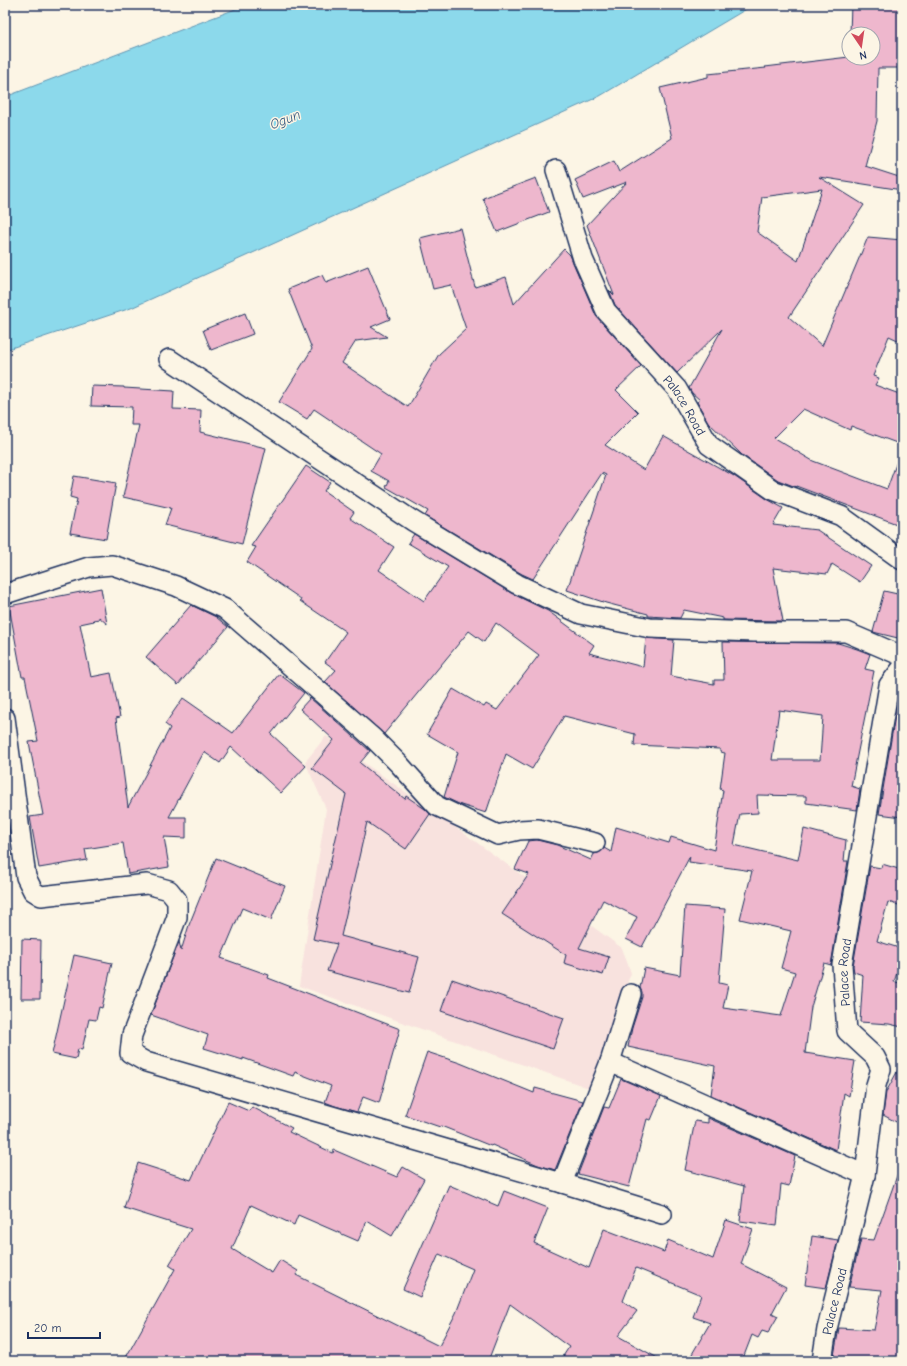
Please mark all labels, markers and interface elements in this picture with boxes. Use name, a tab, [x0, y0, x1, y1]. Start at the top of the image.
north arrow	[841, 26, 881, 66]
text: N	[858, 48, 868, 62]
water label: Ogun	[267, 106, 303, 133]
street label: Palace Road	[660, 372, 709, 438]
street label: Palace Road	[835, 937, 854, 1007]
street label: Palace Road	[819, 1266, 850, 1336]
scale bar	[28, 1314, 100, 1340]
text: 20 m	[34, 1321, 62, 1335]

